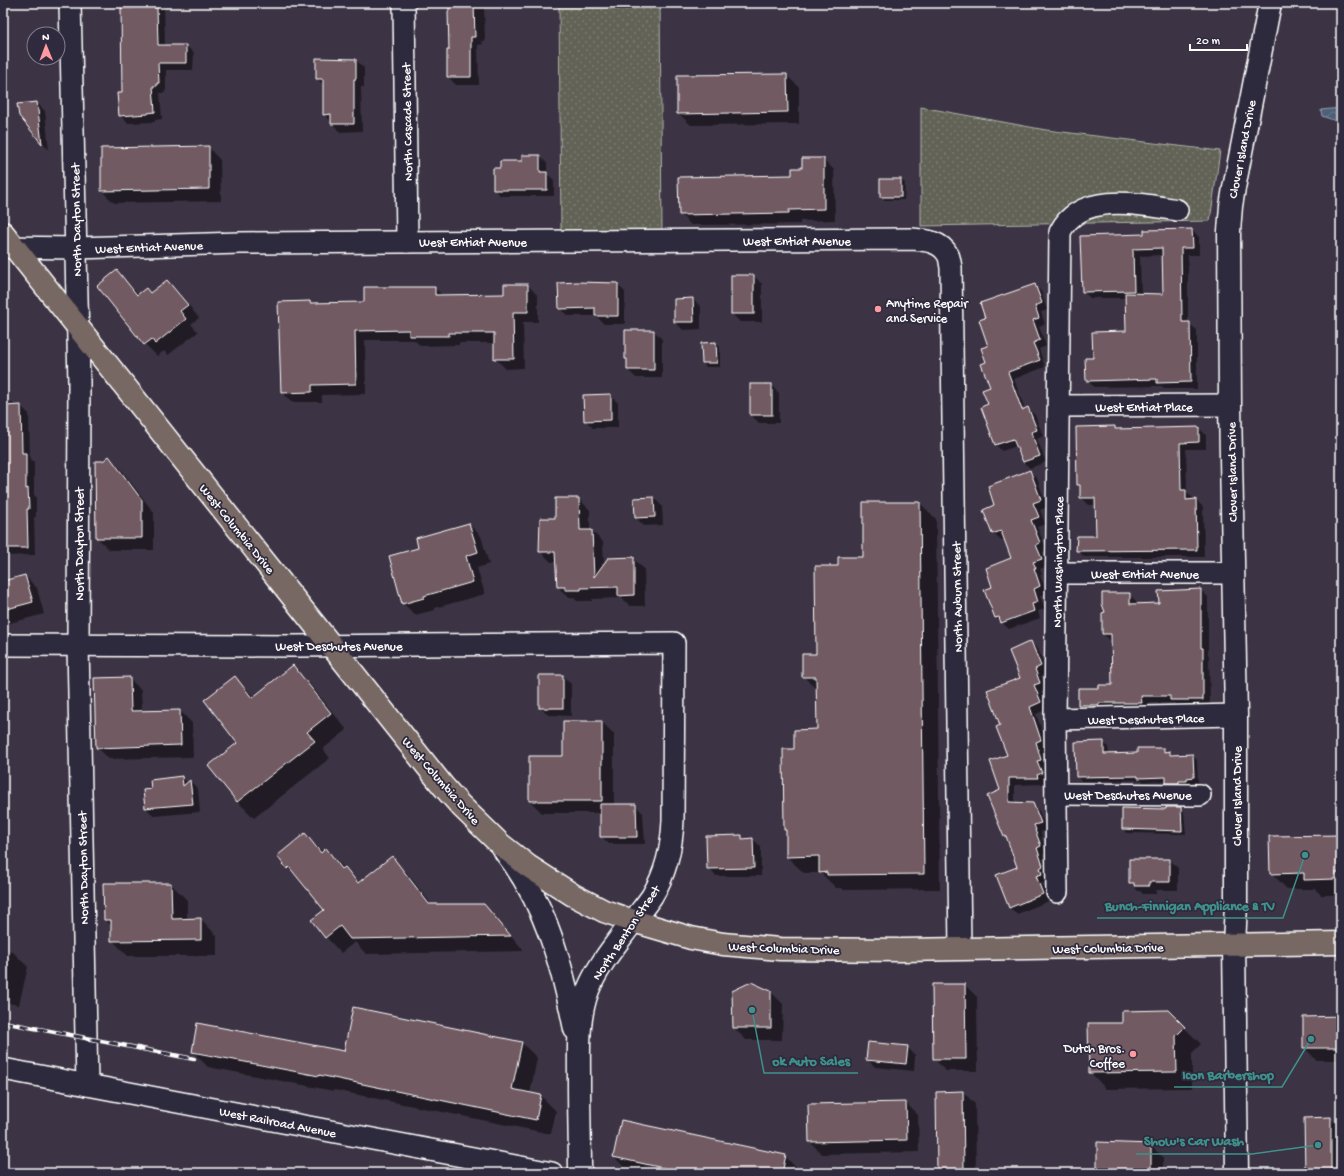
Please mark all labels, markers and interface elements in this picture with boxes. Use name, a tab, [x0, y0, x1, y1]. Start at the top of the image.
north arrow	[26, 26, 66, 66]
scale bar	[1190, 26, 1247, 52]
text: N	[42, 32, 50, 44]
text: 20 m	[1196, 35, 1221, 49]
street label: North Cascade Street	[400, 61, 417, 181]
street label: Clover Island Drive	[1227, 99, 1260, 200]
street label: North Dayton Street	[69, 162, 86, 277]
street label: West Entiat Avenue	[743, 235, 851, 250]
street label: West Entiat Avenue	[419, 236, 527, 251]
street label: West Entiat Avenue	[95, 239, 204, 258]
place label: Anytime Repair and Service	[886, 297, 969, 327]
marker: Anytime Repair and Service	[873, 304, 883, 314]
street label: West Entiat Place	[1095, 401, 1193, 416]
street label: Clover Island Drive	[1225, 422, 1242, 522]
street label: West Columbia Drive	[195, 482, 277, 578]
street label: North Dayton Street	[73, 486, 88, 601]
street label: North Washington Place	[1051, 496, 1068, 628]
street label: North Auburn Street	[950, 540, 967, 652]
street label: West Entiat Avenue	[1091, 568, 1199, 583]
street label: West Deschutes Avenue	[275, 640, 403, 655]
street label: West Deschutes Place	[1088, 712, 1205, 729]
street label: West Columbia Drive	[398, 735, 482, 829]
street label: Clover Island Drive	[1231, 746, 1246, 846]
street label: West Deschutes Avenue	[1064, 789, 1192, 804]
street label: North Dayton Street	[76, 810, 93, 925]
street label: North Benton Street	[590, 882, 665, 983]
callout: Bunch-Finnigan Appliance & TV	[1097, 892, 1283, 918]
text: Bunch-Finnigan Appliance & TV	[1104, 899, 1275, 916]
street label: West Columbia Drive	[728, 940, 840, 959]
street label: West Columbia Drive	[1052, 941, 1164, 958]
place label: Dutch Bros. Coffee	[1063, 1042, 1125, 1072]
callout: ok Auto Sales	[764, 1047, 858, 1073]
marker: Dutch Bros. Coffee	[1128, 1049, 1138, 1059]
text: ok Auto Sales	[771, 1054, 851, 1071]
callout: Icon Barbershop	[1174, 1061, 1282, 1087]
text: Icon Barbershop	[1182, 1068, 1274, 1085]
street label: West Railroad Avenue	[218, 1105, 338, 1142]
callout: Show's Car Wash	[1136, 1128, 1252, 1154]
text: Show's Car Wash	[1144, 1134, 1245, 1151]

